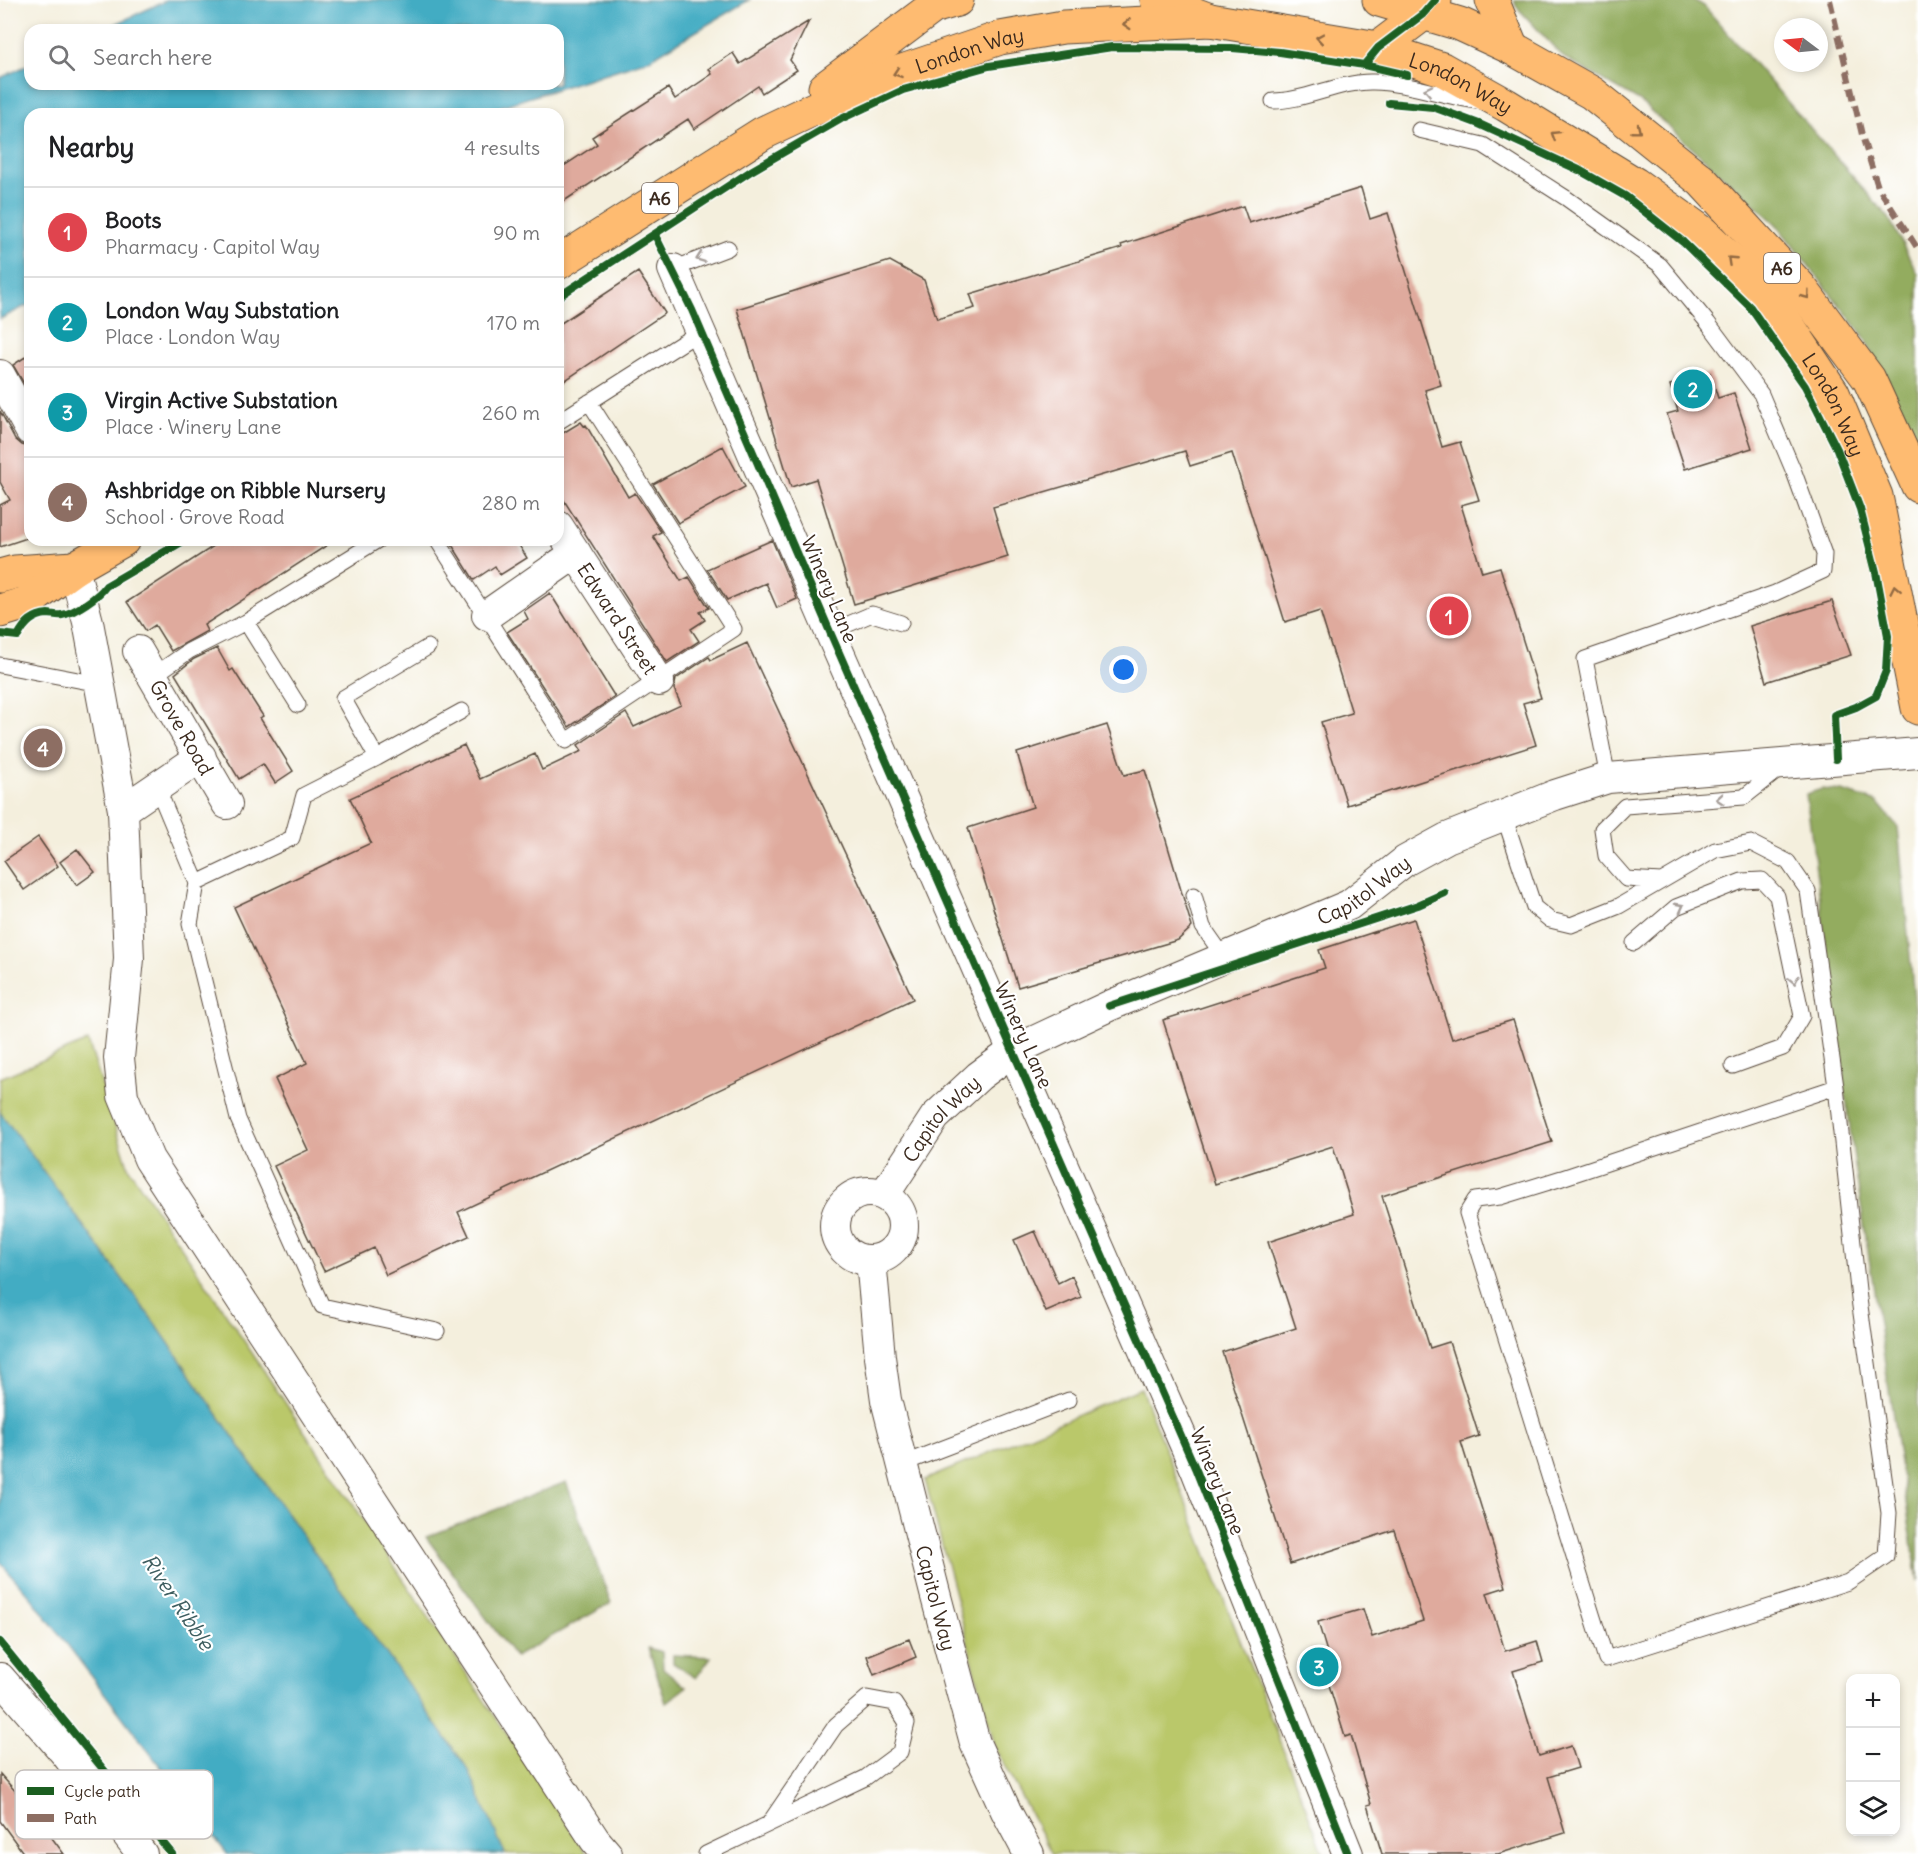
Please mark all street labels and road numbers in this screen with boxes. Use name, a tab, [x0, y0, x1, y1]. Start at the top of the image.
street label: London Way	[912, 22, 1026, 78]
street label: London Way	[1406, 47, 1517, 119]
road number: A6	[642, 183, 678, 213]
road number: A6	[1764, 253, 1800, 283]
street label: London Way	[1797, 348, 1870, 460]
street label: Winery Lane	[796, 532, 864, 646]
street label: Edward Street	[573, 558, 664, 679]
street label: Grove Road	[145, 675, 220, 779]
street label: Capitol Way	[1313, 849, 1415, 930]
street label: Winery Lane	[989, 978, 1059, 1092]
street label: Capitol Way	[897, 1069, 985, 1167]
street label: Winery Lane	[1185, 1424, 1251, 1538]
street label: Capitol Way	[911, 1543, 962, 1653]

